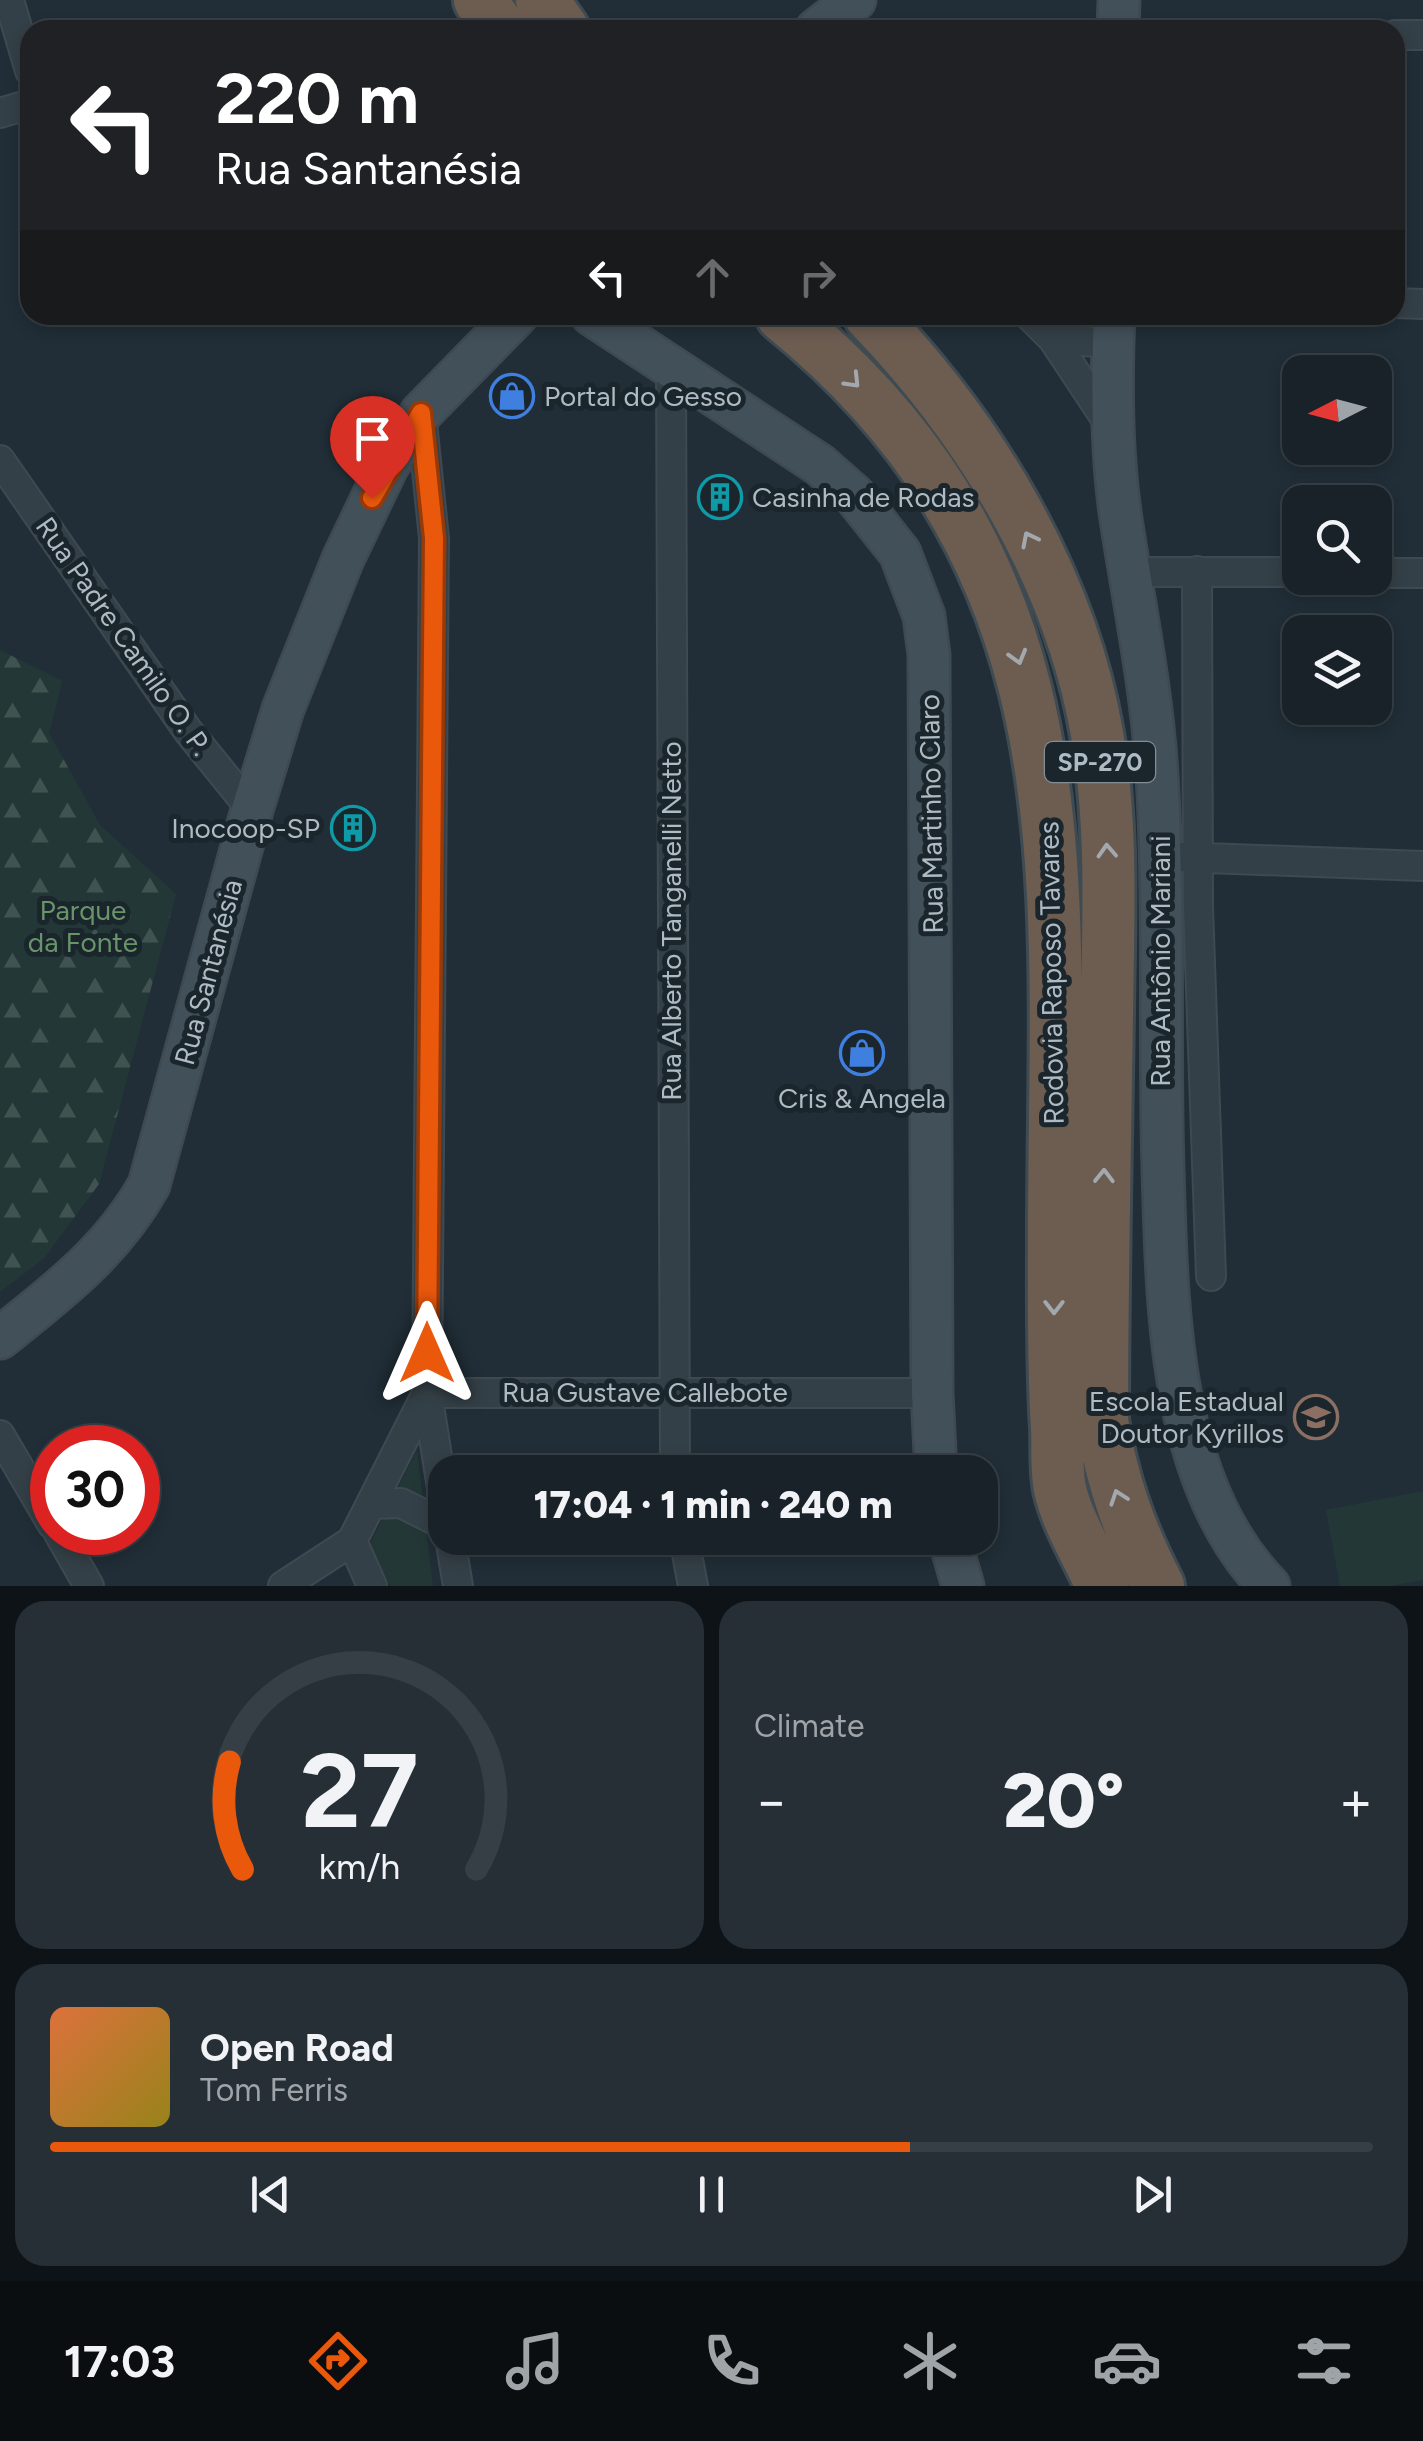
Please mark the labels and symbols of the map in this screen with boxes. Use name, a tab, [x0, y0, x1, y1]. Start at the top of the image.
north arrow	[1282, 355, 1392, 465]
one-way arrow	[841, 370, 859, 388]
shop icon: Portal do Gesso	[489, 373, 535, 419]
place label: Portal do Gesso	[544, 379, 742, 413]
pin	[330, 396, 415, 499]
building icon: Casinha de Rodas	[697, 474, 743, 520]
place label: Casinha de Rodas	[752, 480, 975, 514]
street label: Rua Padre Camilo O. P.	[29, 510, 219, 762]
one-way arrow	[1022, 531, 1041, 549]
one-way arrow	[1006, 647, 1027, 664]
street label: Rua Martinho Claro	[912, 694, 950, 934]
street label: Rua Alberto Tanganelli Netto	[654, 741, 688, 1101]
road number: SP-270	[1045, 742, 1155, 782]
building icon: Inocoop-SP	[330, 805, 376, 851]
place label: Inocoop-SP	[171, 811, 320, 845]
street label: Rodovia Raposo Tavares	[1031, 821, 1071, 1125]
street label: Rua Antônio Mariani	[1143, 835, 1177, 1087]
one-way arrow	[1097, 843, 1118, 859]
street label: Rua Santanésia	[167, 875, 249, 1069]
park label: Parque da Fonte	[28, 893, 138, 959]
shop icon: Cris & Angela	[839, 1030, 885, 1076]
place label: Cris & Angela	[778, 1081, 946, 1115]
one-way arrow	[1094, 1168, 1115, 1184]
one-way arrow	[1043, 1300, 1065, 1315]
position arrow	[375, 1301, 479, 1405]
street label: Rua Gustave Callebote	[502, 1375, 788, 1409]
place label: Escola Estadual Doutor Kyrillos	[1089, 1384, 1284, 1450]
school or university icon: Escola Estadual Doutor Kyrillos	[1293, 1394, 1339, 1440]
speed limit sign: 30	[30, 1425, 160, 1555]
one-way arrow	[1110, 1490, 1130, 1507]

